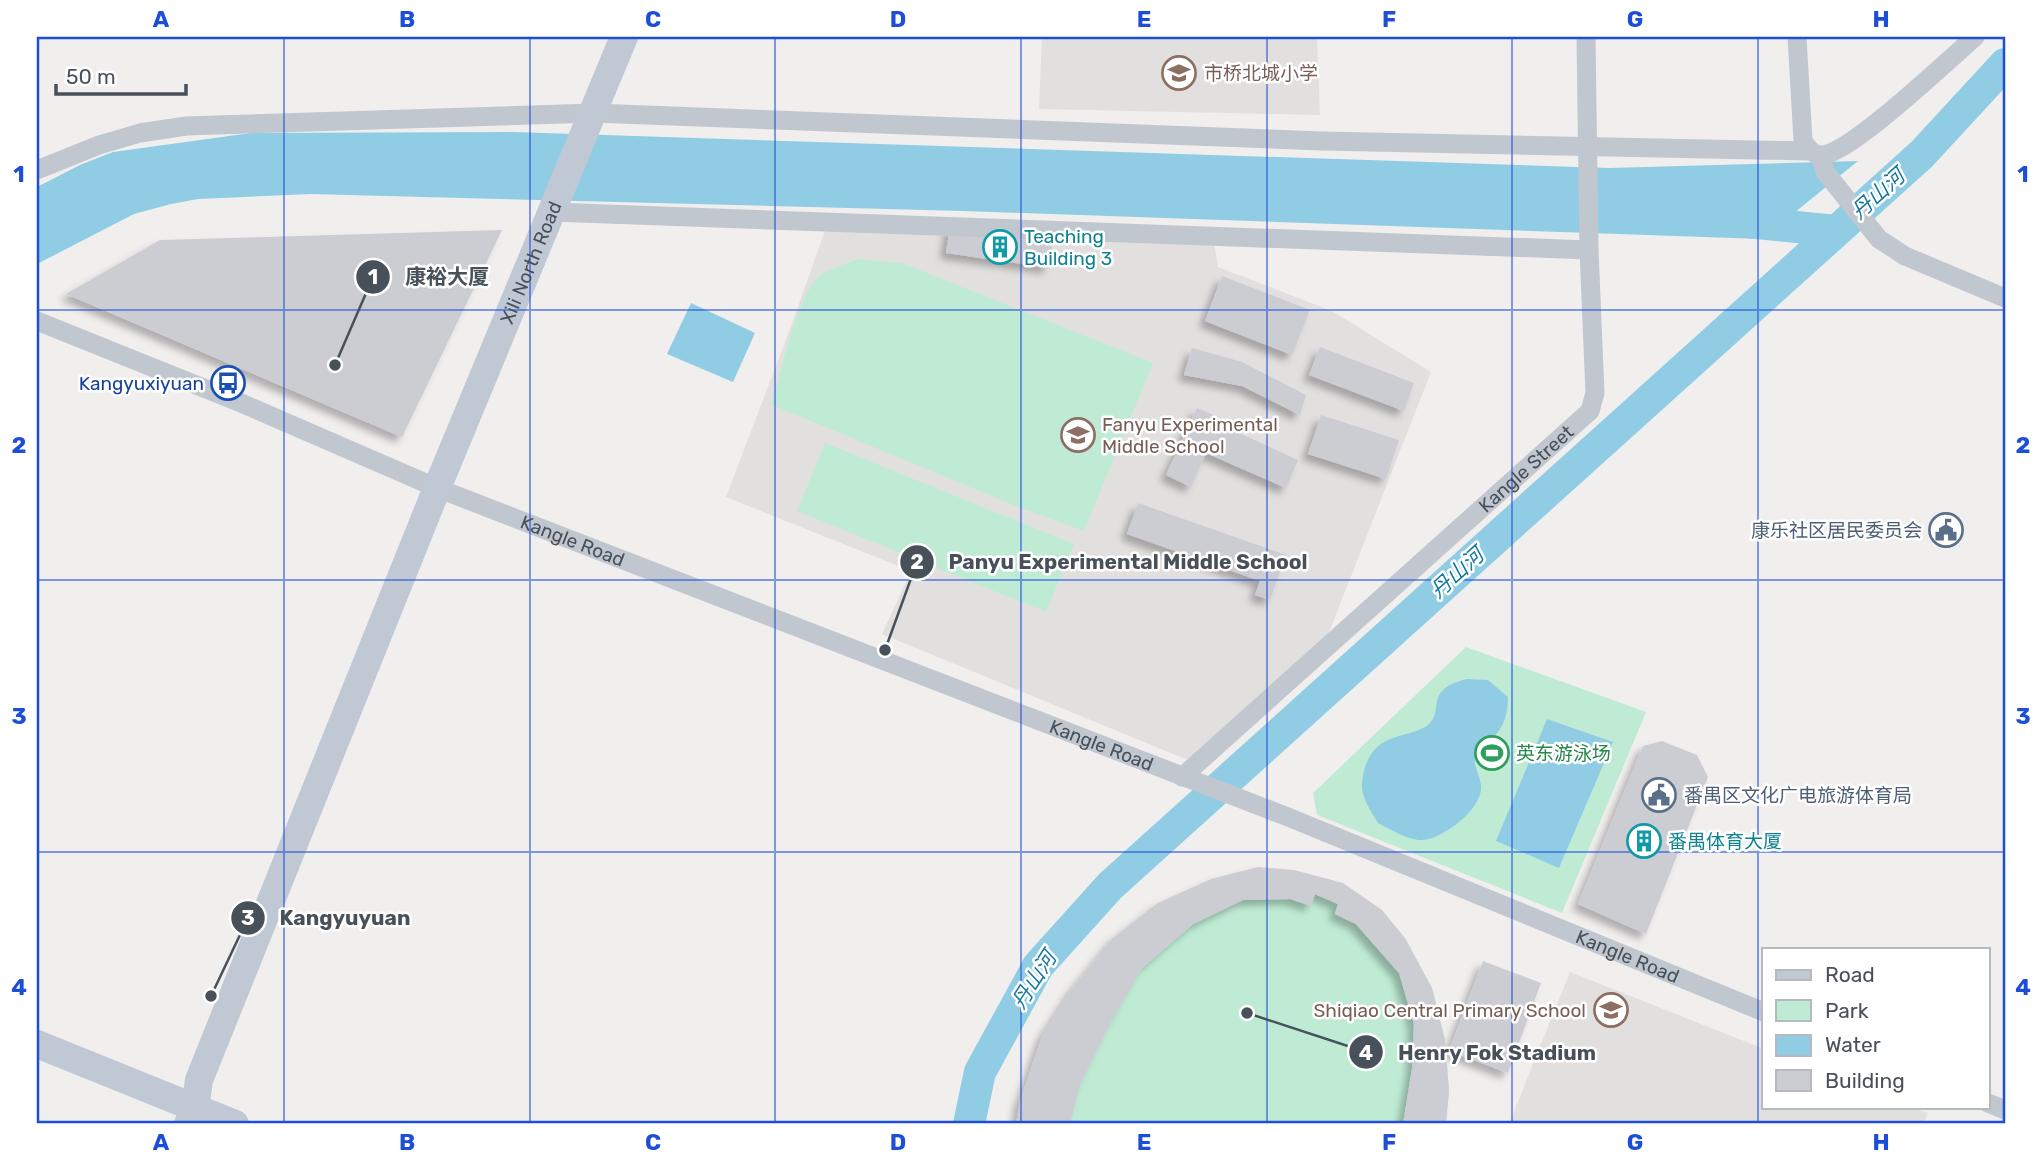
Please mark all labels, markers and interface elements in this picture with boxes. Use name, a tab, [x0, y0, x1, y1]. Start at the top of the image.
text: A	[153, 5, 170, 33]
text: B	[399, 5, 415, 33]
text: C	[645, 5, 661, 33]
text: D	[890, 5, 906, 33]
text: E	[1137, 5, 1151, 33]
text: F	[1382, 5, 1396, 33]
text: G	[1627, 5, 1643, 33]
text: H	[1872, 5, 1890, 33]
scale bar	[56, 52, 186, 96]
school or university icon: 市桥北城小学	[1160, 54, 1198, 92]
place label: 市桥北城小学	[1204, 62, 1318, 85]
text: 50 m	[66, 64, 116, 89]
text: 1	[13, 160, 25, 188]
text: 1	[2017, 160, 2029, 188]
water label: 丹山河	[1846, 161, 1912, 224]
street label: Xili North Road	[495, 198, 567, 327]
place label: Teaching Building 3	[1024, 225, 1112, 270]
building icon: Teaching Building 3	[981, 228, 1019, 266]
callout: 康裕大厦	[356, 256, 503, 298]
text: 1	[368, 264, 378, 289]
text: 康裕大厦	[405, 264, 489, 289]
bus stop icon: Kangyuxiyuan	[209, 364, 247, 402]
place label: Kangyuxiyuan	[79, 372, 204, 395]
place label: Fanyu Experimental Middle School	[1102, 413, 1278, 458]
school or university icon: Fanyu Experimental Middle School	[1059, 416, 1097, 454]
street label: Kangle Street	[1474, 420, 1579, 517]
text: 2	[12, 431, 26, 459]
text: 2	[2016, 431, 2030, 459]
street label: Kangle Road	[517, 510, 628, 571]
public building icon: 康乐社区居民委员会	[1927, 511, 1965, 549]
place label: 康乐社区居民委员会	[1751, 519, 1922, 542]
water label: 丹山河	[1425, 540, 1491, 603]
callout: Panyu Experimental Middle School	[900, 541, 1322, 583]
text: 2	[910, 549, 924, 574]
text: Panyu Experimental Middle School	[948, 549, 1308, 574]
text: 3	[11, 702, 27, 730]
text: 3	[2015, 702, 2031, 730]
street label: Kangle Road	[1046, 715, 1157, 776]
sports icon: 英东游泳场	[1473, 734, 1511, 772]
place label: 英东游泳场	[1516, 742, 1611, 765]
public building icon: 番禺区文化广电旅游体育局	[1640, 776, 1678, 814]
place label: 番禺区文化广电旅游体育局	[1684, 784, 1912, 807]
building icon: 番禺体育大厦	[1625, 822, 1663, 860]
place label: 番禺体育大厦	[1668, 830, 1782, 853]
callout: Kangyuyuan	[230, 897, 424, 939]
text: 3	[241, 905, 255, 930]
text: Kangyuyuan	[280, 905, 410, 930]
street label: Kangle Road	[1572, 925, 1683, 988]
water label: 丹山河	[1006, 943, 1063, 1013]
legend	[1762, 948, 1990, 1108]
text: Road	[1825, 962, 1875, 987]
text: 4	[11, 973, 27, 1001]
text: 4	[2015, 973, 2031, 1001]
school or university icon: Shiqiao Central Primary School	[1592, 991, 1630, 1029]
text: Park	[1825, 998, 1869, 1023]
place label: Shiqiao Central Primary School	[1314, 999, 1586, 1022]
callout: Henry Fok Stadium	[1348, 1031, 1610, 1073]
text: Water	[1825, 1032, 1881, 1057]
text: 4	[1359, 1040, 1373, 1065]
text: Henry Fok Stadium	[1398, 1040, 1596, 1065]
text: Building	[1825, 1068, 1905, 1093]
text: A	[153, 1128, 170, 1156]
text: B	[399, 1128, 415, 1156]
text: C	[645, 1128, 661, 1156]
text: D	[890, 1128, 906, 1156]
text: E	[1137, 1128, 1151, 1156]
text: F	[1382, 1128, 1396, 1156]
text: G	[1627, 1128, 1643, 1156]
text: H	[1872, 1128, 1890, 1156]

